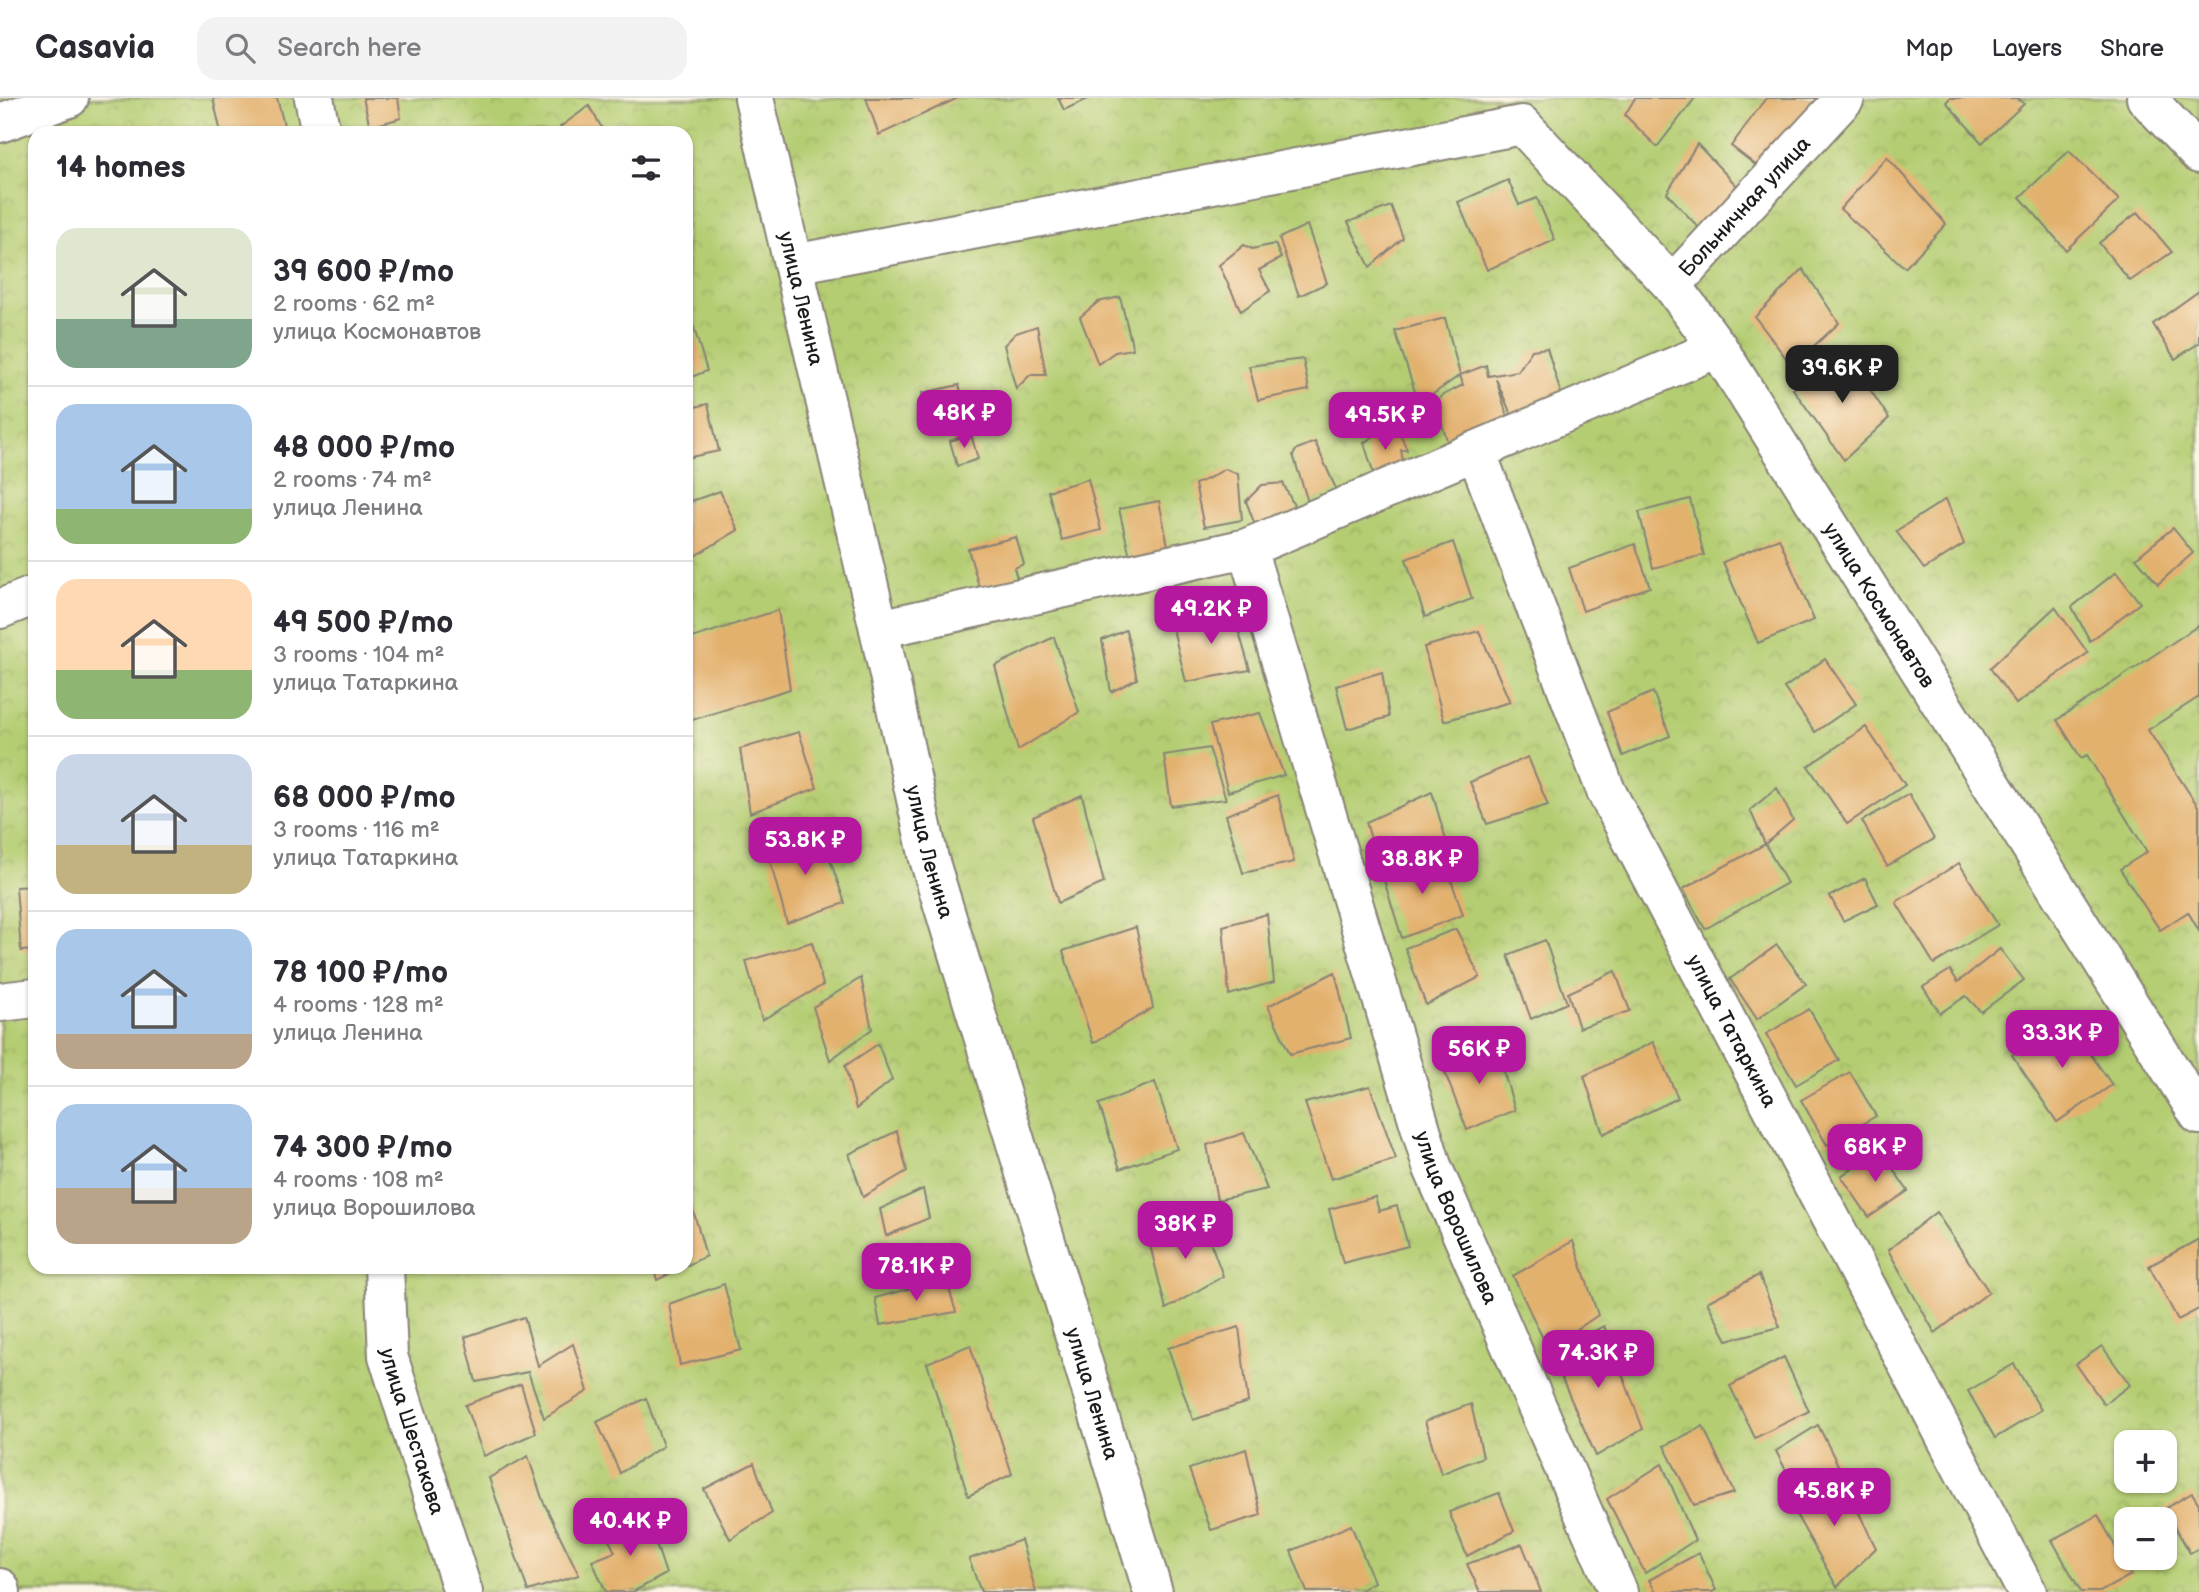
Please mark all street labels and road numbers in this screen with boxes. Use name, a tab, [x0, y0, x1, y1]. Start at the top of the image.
street label: Больничная улица	[1674, 131, 1816, 282]
street label: улица Ленина	[773, 229, 829, 369]
street label: улица Космонавтов	[1818, 518, 1940, 693]
street label: улица Ленина	[900, 783, 959, 922]
street label: улица Татаркина	[1681, 950, 1782, 1112]
street label: улица Ворошилова	[1409, 1128, 1503, 1309]
street label: улица Ленина	[1060, 1325, 1124, 1463]
street label: улица Шестакова	[375, 1348, 450, 1518]

